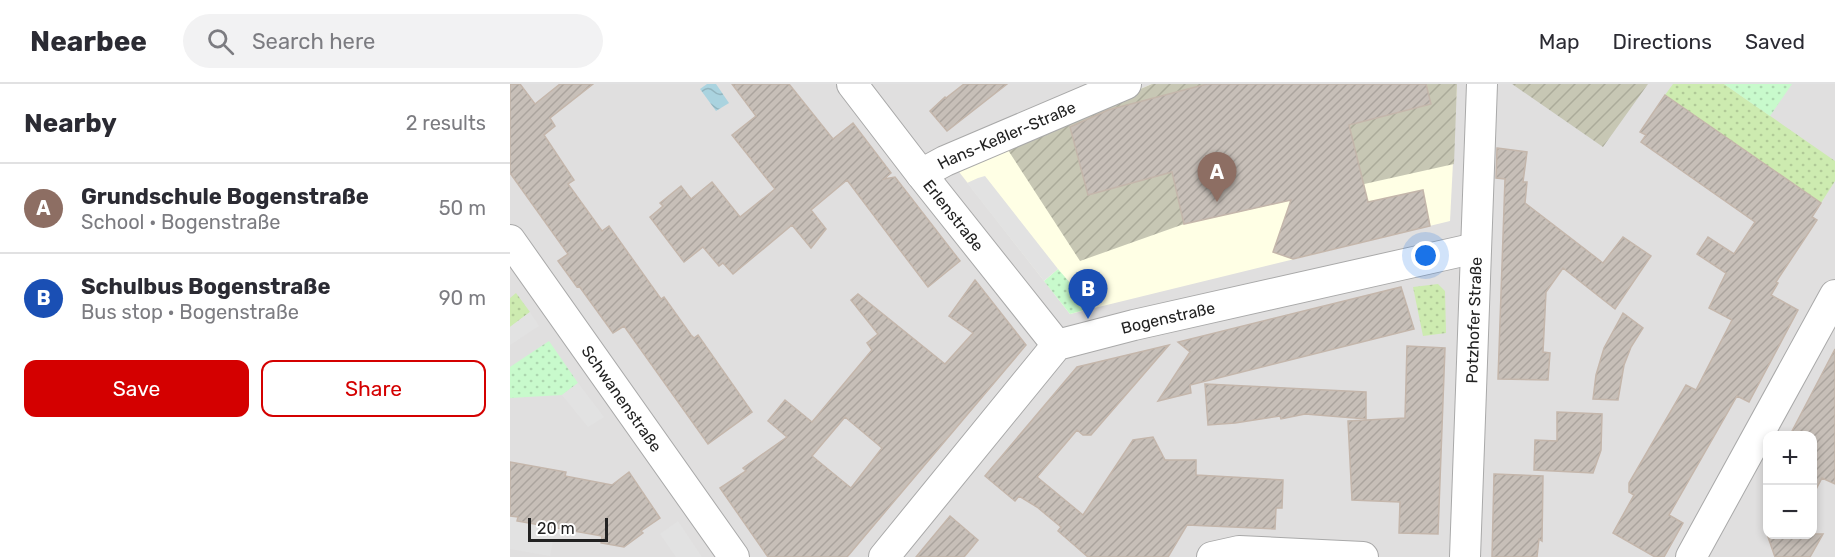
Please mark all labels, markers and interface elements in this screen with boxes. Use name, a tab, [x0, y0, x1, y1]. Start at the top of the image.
search box	[183, 14, 603, 68]
text: Nearbee	[30, 25, 147, 58]
icon: search	[204, 25, 237, 58]
text: Search here	[252, 28, 375, 55]
text: Map	[1539, 29, 1580, 54]
text: Directions	[1613, 29, 1712, 54]
text: Saved	[1745, 29, 1805, 54]
street label: Hans-Keßler-Straße	[934, 98, 1079, 173]
text: Nearby	[24, 108, 117, 139]
text: 2 results	[406, 111, 486, 135]
pin: A	[1198, 152, 1236, 202]
street label: Erlenstraße	[919, 176, 988, 255]
text: Grundschule Bogenstraße	[81, 183, 369, 210]
text: A	[36, 196, 51, 220]
text: 50 m	[439, 196, 486, 220]
text: School · Bogenstraße	[81, 210, 280, 234]
your location	[1411, 241, 1440, 270]
street label: Potzhofer Straße	[1462, 257, 1486, 384]
pin: B	[1068, 270, 1108, 319]
text: Schulbus Bogenstraße	[81, 273, 330, 300]
text: B	[36, 286, 51, 310]
text: 90 m	[439, 286, 486, 310]
street label: Bogenstraße	[1119, 298, 1217, 338]
text: Bus stop · Bogenstraße	[81, 300, 299, 324]
street label: Schwanenstraße	[577, 342, 666, 456]
button: Save	[24, 360, 249, 417]
button: Share	[261, 360, 486, 417]
map controls	[1763, 431, 1817, 539]
button: +	[1763, 431, 1817, 485]
button: −	[1763, 485, 1817, 539]
scale bar	[528, 515, 608, 542]
text: 20 m	[537, 519, 575, 538]

